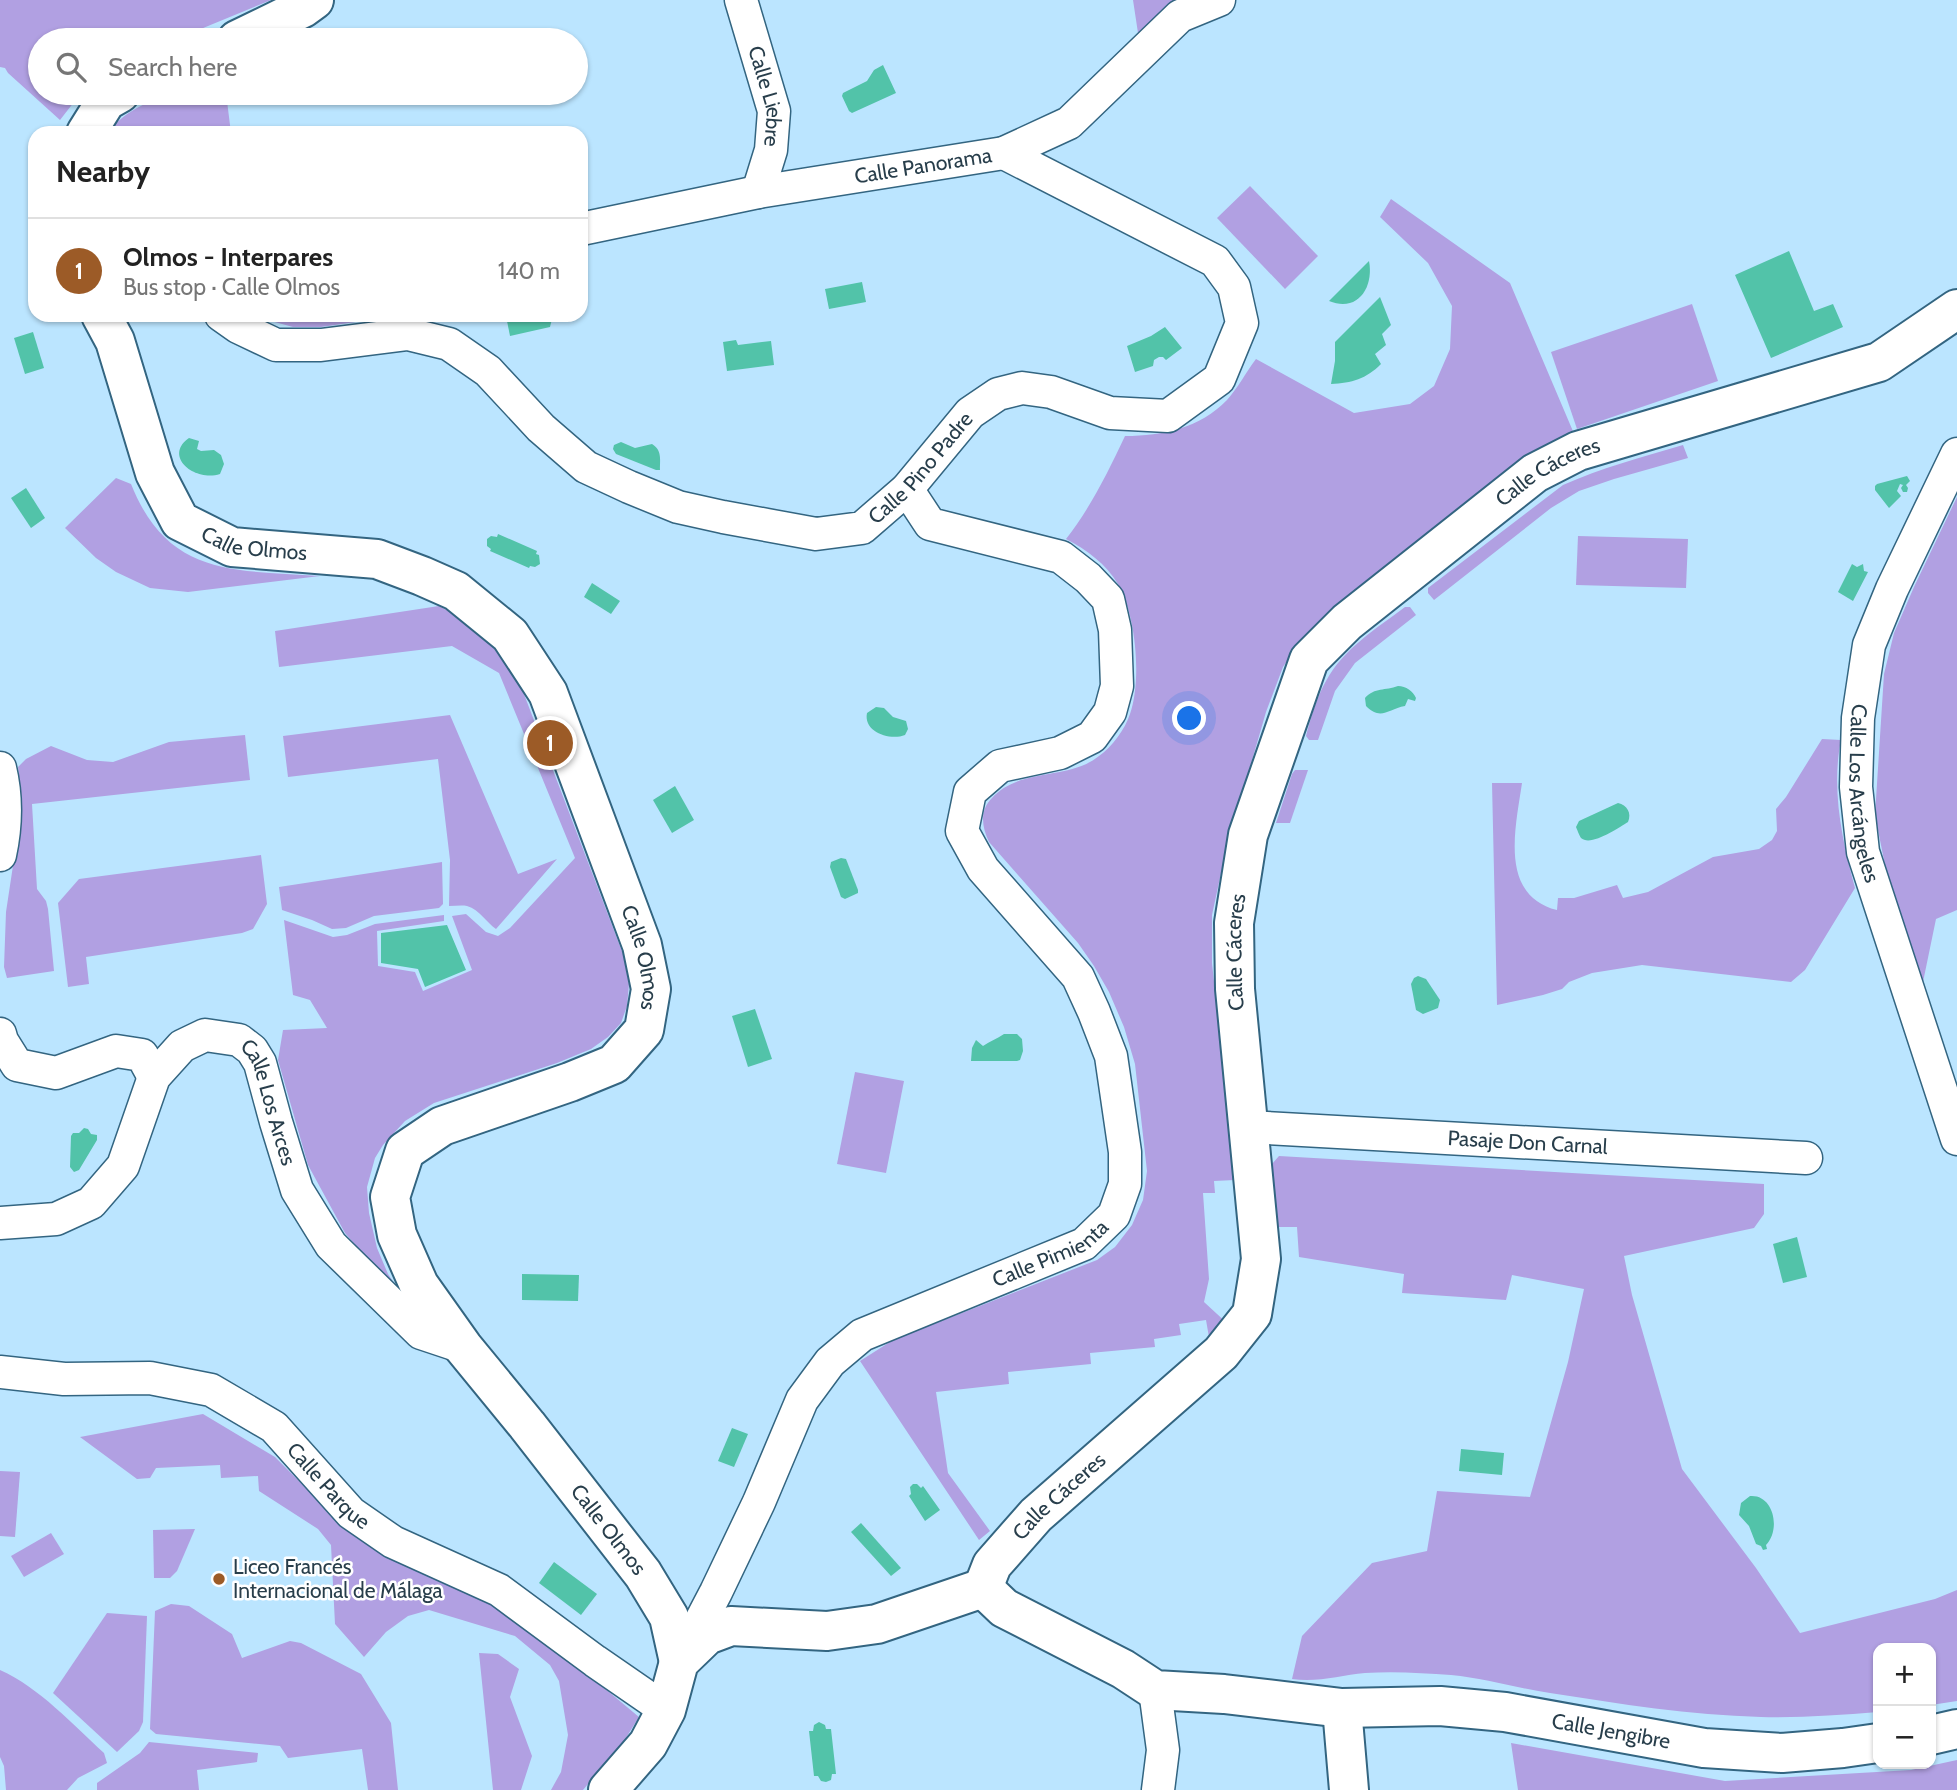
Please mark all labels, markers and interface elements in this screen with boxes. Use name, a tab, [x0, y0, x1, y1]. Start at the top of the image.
search box	[28, 28, 588, 105]
street label: Calle Liebre	[743, 43, 787, 148]
icon: search	[52, 48, 90, 86]
text: Search here	[108, 51, 237, 83]
street label: Calle Panorama	[853, 142, 993, 189]
text: Nearby	[56, 153, 150, 190]
text: Olmos - Interpares	[123, 241, 333, 273]
text: 1	[75, 257, 83, 285]
text: 140 m	[498, 257, 560, 285]
text: Bus stop · Calle Olmos	[123, 273, 340, 301]
street label: Calle Pino Padre	[863, 406, 978, 529]
street label: Calle Cáceres	[1490, 432, 1603, 511]
street label: Calle Olmos	[197, 521, 308, 565]
your location	[1172, 701, 1206, 735]
street label: Calle Los Arcángeles	[1844, 702, 1885, 886]
pin: 1	[527, 717, 573, 769]
street label: Calle Cáceres	[1221, 891, 1251, 1012]
street label: Calle Olmos	[616, 902, 664, 1013]
street label: Calle Los Arces	[236, 1033, 302, 1169]
street label: Pasaje Don Carnal	[1447, 1125, 1608, 1159]
street label: Calle Pimienta	[989, 1214, 1113, 1292]
street label: Calle Parque	[282, 1437, 375, 1534]
street label: Calle Cáceres	[1007, 1447, 1111, 1545]
street label: Calle Olmos	[566, 1479, 652, 1580]
place label: Liceo Francés Internacional de Málaga	[233, 1554, 443, 1603]
marker: Liceo Francés Internacional de Málaga	[211, 1571, 227, 1587]
map controls	[1873, 1643, 1936, 1769]
button: +	[1873, 1643, 1936, 1706]
button: −	[1873, 1706, 1936, 1769]
street label: Calle Jengibre	[1550, 1708, 1673, 1754]

